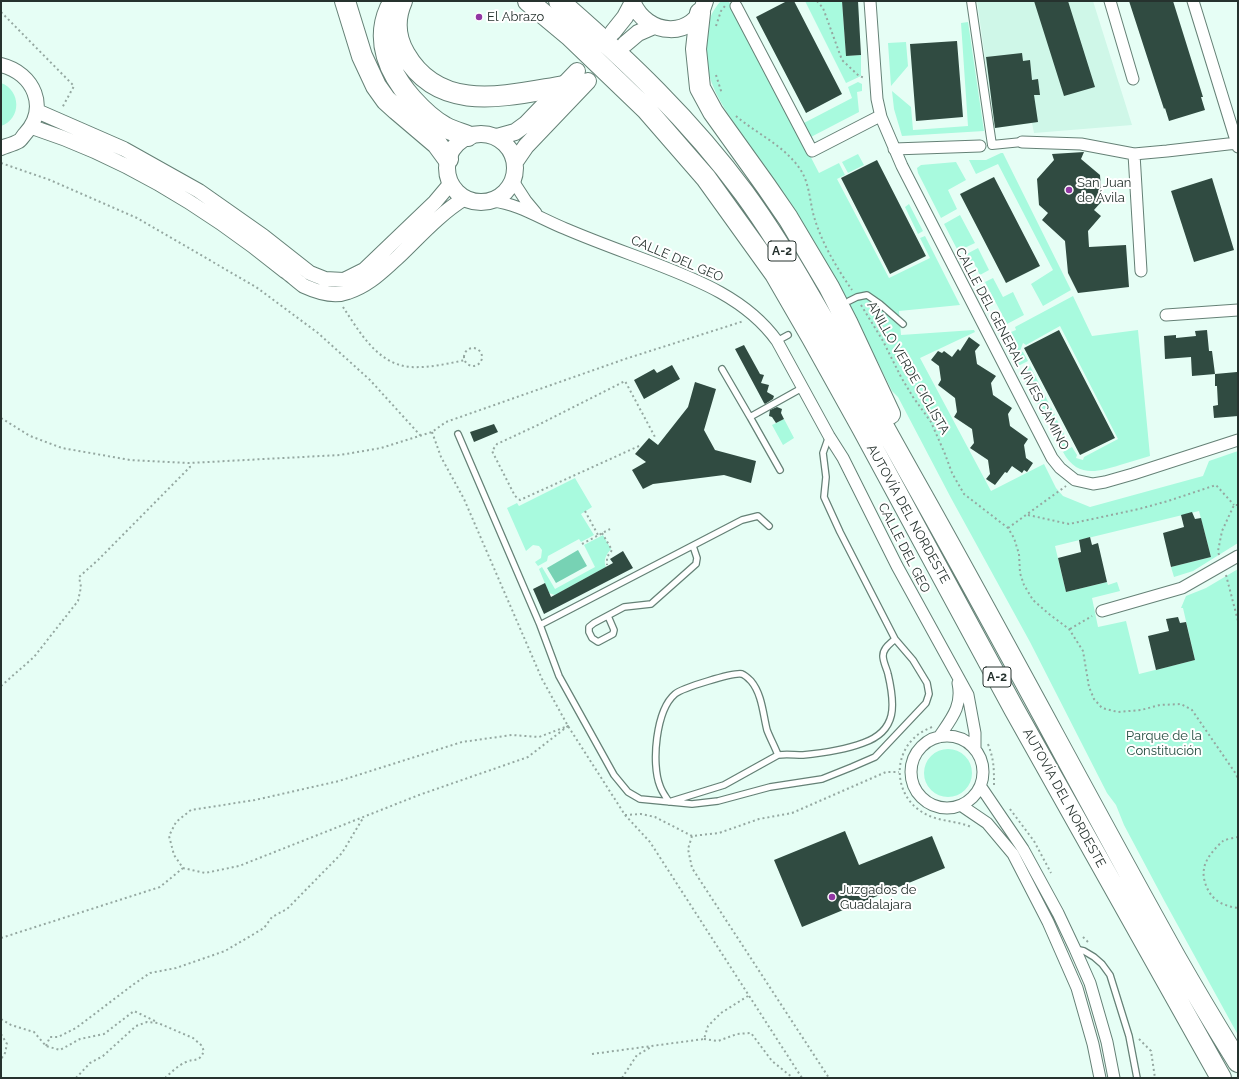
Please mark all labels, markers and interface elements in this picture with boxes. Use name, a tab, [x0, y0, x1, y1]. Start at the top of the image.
place label: El Abrazo	[487, 9, 544, 25]
marker: El Abrazo	[474, 12, 484, 22]
place label: San Juan de Ávila	[1077, 175, 1131, 206]
marker: San Juan de Ávila	[1064, 185, 1074, 195]
street label: CALLE DEL GEO	[628, 233, 726, 285]
road number: A-2	[768, 241, 796, 261]
street label: CALLE DEL GENERAL VIVES CAMINO	[952, 245, 1072, 453]
street label: ANILLO VERDE CICLISTA	[863, 299, 953, 437]
street label: AUTOVÍA DEL NORDESTE	[863, 442, 953, 586]
street label: CALLE DEL GEO	[875, 500, 933, 596]
road number: A-2	[983, 667, 1011, 687]
street label: AUTOVÍA DEL NORDESTE	[1019, 726, 1109, 870]
park label: Parque de la Constitución	[1126, 728, 1202, 759]
place label: Juzgados de Guadalajara	[840, 882, 916, 913]
marker: Juzgados de Guadalajara	[827, 892, 837, 902]

